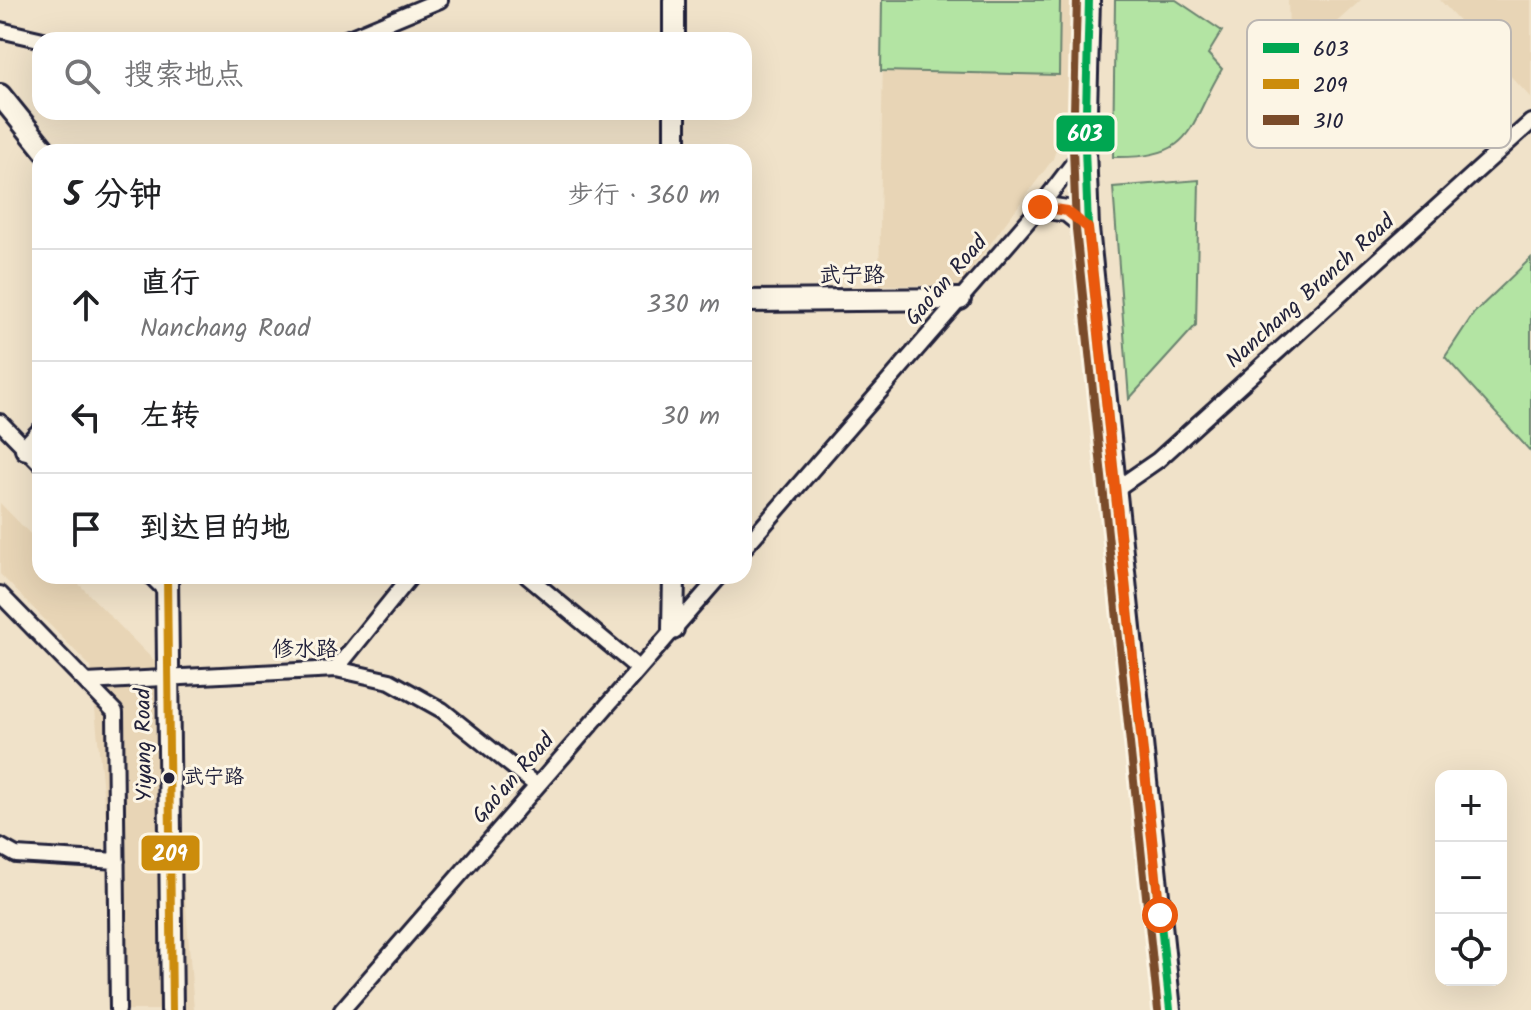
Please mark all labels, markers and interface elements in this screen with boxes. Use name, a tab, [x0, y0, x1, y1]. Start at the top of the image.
legend	[1247, 20, 1511, 148]
search box	[32, 32, 752, 120]
text: 603	[1313, 33, 1349, 68]
text: 搜索地点	[124, 52, 244, 100]
icon: search	[60, 54, 104, 98]
text: 209	[1313, 69, 1348, 104]
text: 310	[1313, 105, 1343, 140]
line badge: 603	[1055, 114, 1116, 153]
text: 603	[1067, 118, 1103, 153]
text: 5 分钟	[64, 169, 162, 223]
text: 步行 · 360 m	[568, 175, 720, 217]
route end	[1022, 189, 1058, 225]
street label: Nanchang Branch Road	[1218, 205, 1404, 378]
street label: Gao'an Road	[897, 227, 998, 335]
street label: 武宁路	[819, 259, 885, 294]
text: 直行	[140, 260, 200, 308]
icon: ahead	[64, 283, 108, 327]
text: 330 m	[646, 284, 720, 326]
text: Nanchang Road	[140, 308, 310, 350]
text: 左转	[140, 393, 200, 441]
icon: left	[64, 395, 108, 439]
text: 30 m	[661, 396, 720, 438]
text: 到达目的地	[140, 505, 290, 553]
icon: arrive	[64, 507, 108, 551]
street label: 修水路	[272, 633, 338, 668]
street label: Yiyang Road	[126, 687, 163, 802]
street label: Gao'an Road	[464, 725, 565, 833]
place label: 武宁路	[184, 762, 245, 794]
marker: 武宁路	[161, 770, 177, 786]
map controls	[1435, 770, 1507, 986]
button: +	[1435, 770, 1507, 842]
line badge: 209	[140, 834, 201, 872]
text: 209	[152, 838, 188, 873]
button: −	[1435, 842, 1507, 914]
route start	[1142, 897, 1178, 933]
button: locate	[1435, 914, 1507, 986]

